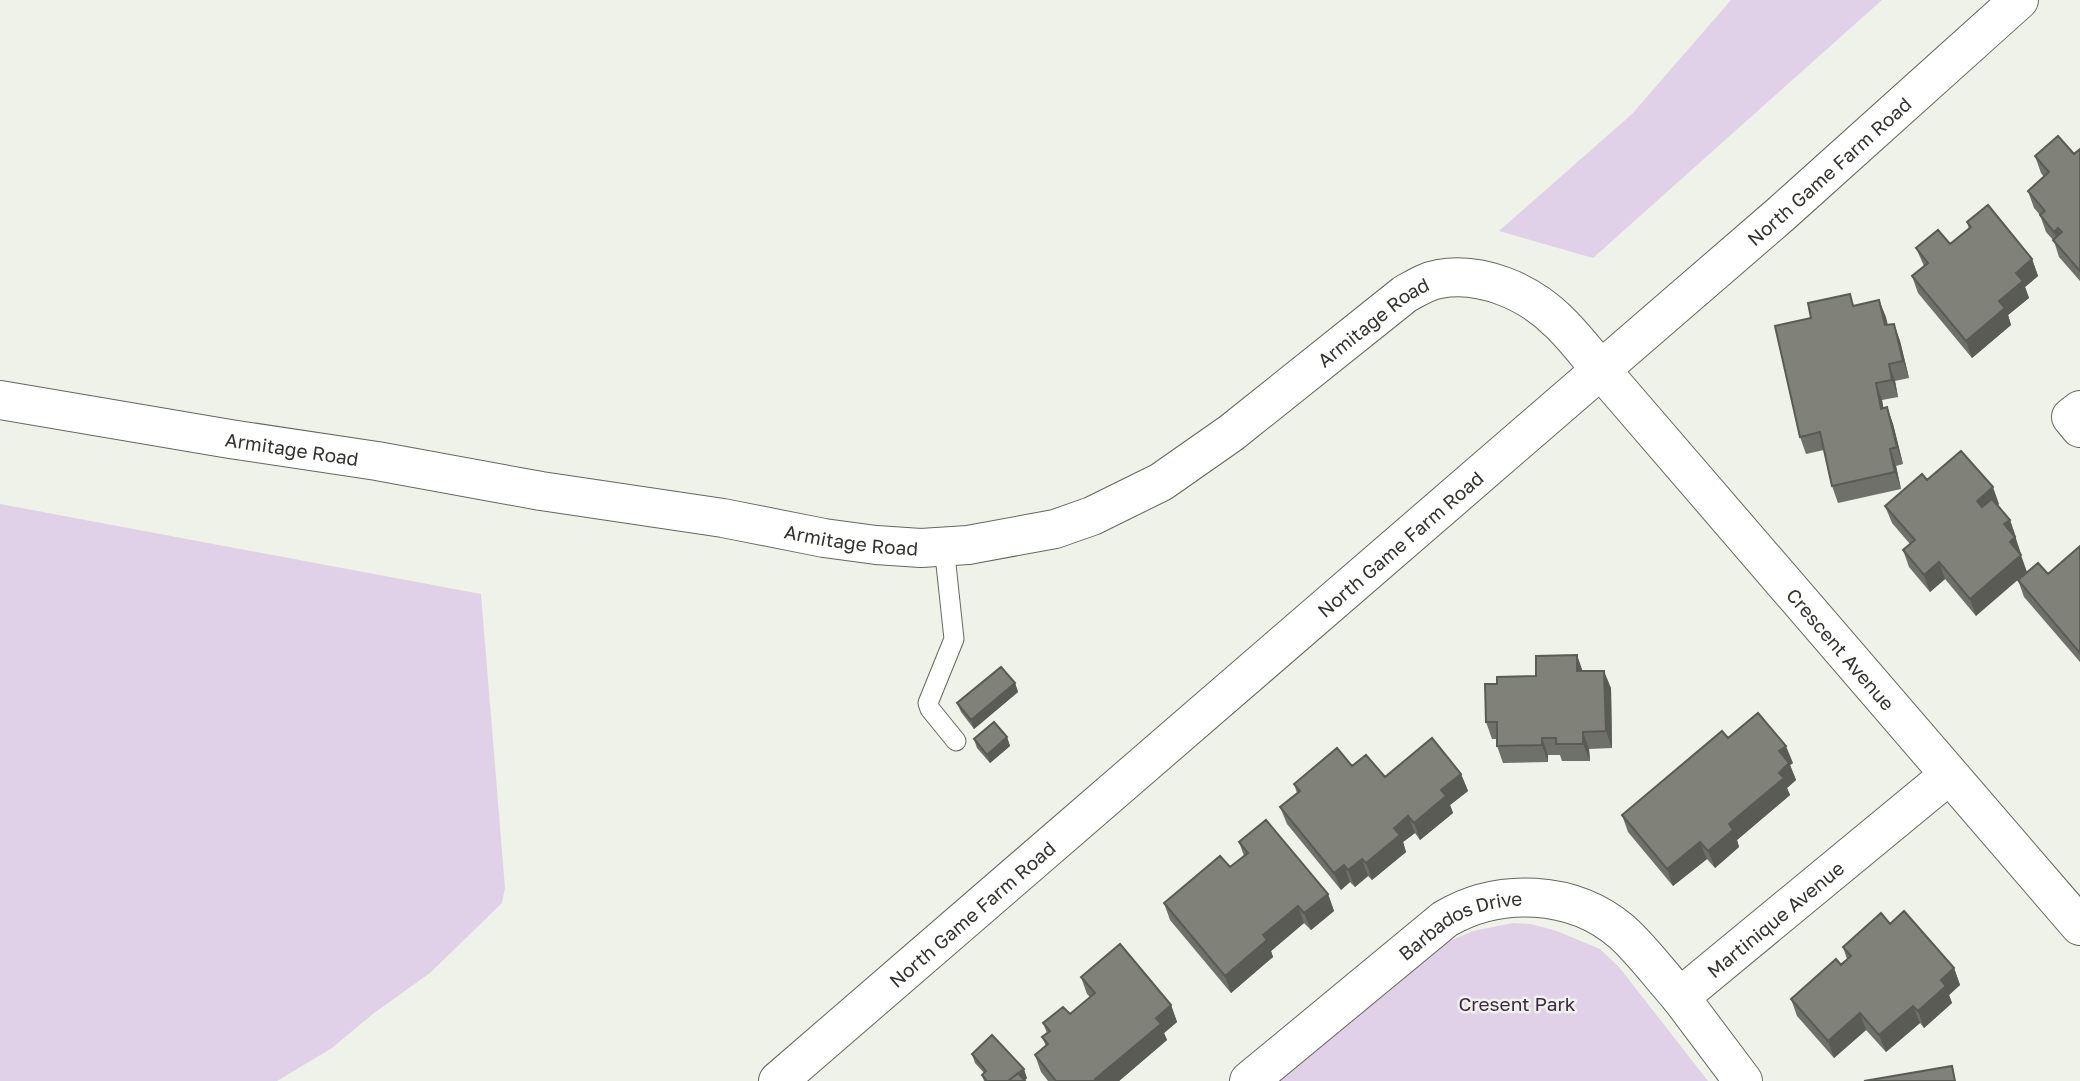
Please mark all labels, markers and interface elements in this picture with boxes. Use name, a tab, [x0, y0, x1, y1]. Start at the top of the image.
street label: North Game Farm Road	[1742, 92, 1915, 250]
street label: Armitage Road	[1312, 272, 1432, 371]
street label: Armitage Road	[224, 427, 360, 470]
street label: North Game Farm Road	[1312, 466, 1488, 621]
street label: Armitage Road	[783, 519, 919, 559]
street label: Crescent Avenue	[1782, 583, 1900, 715]
street label: North Game Farm Road	[884, 836, 1059, 992]
street label: Martinique Avenue	[1702, 856, 1848, 982]
street label: Barbados Drive	[1393, 886, 1523, 964]
park label: Cresent Park	[1458, 992, 1576, 1015]

